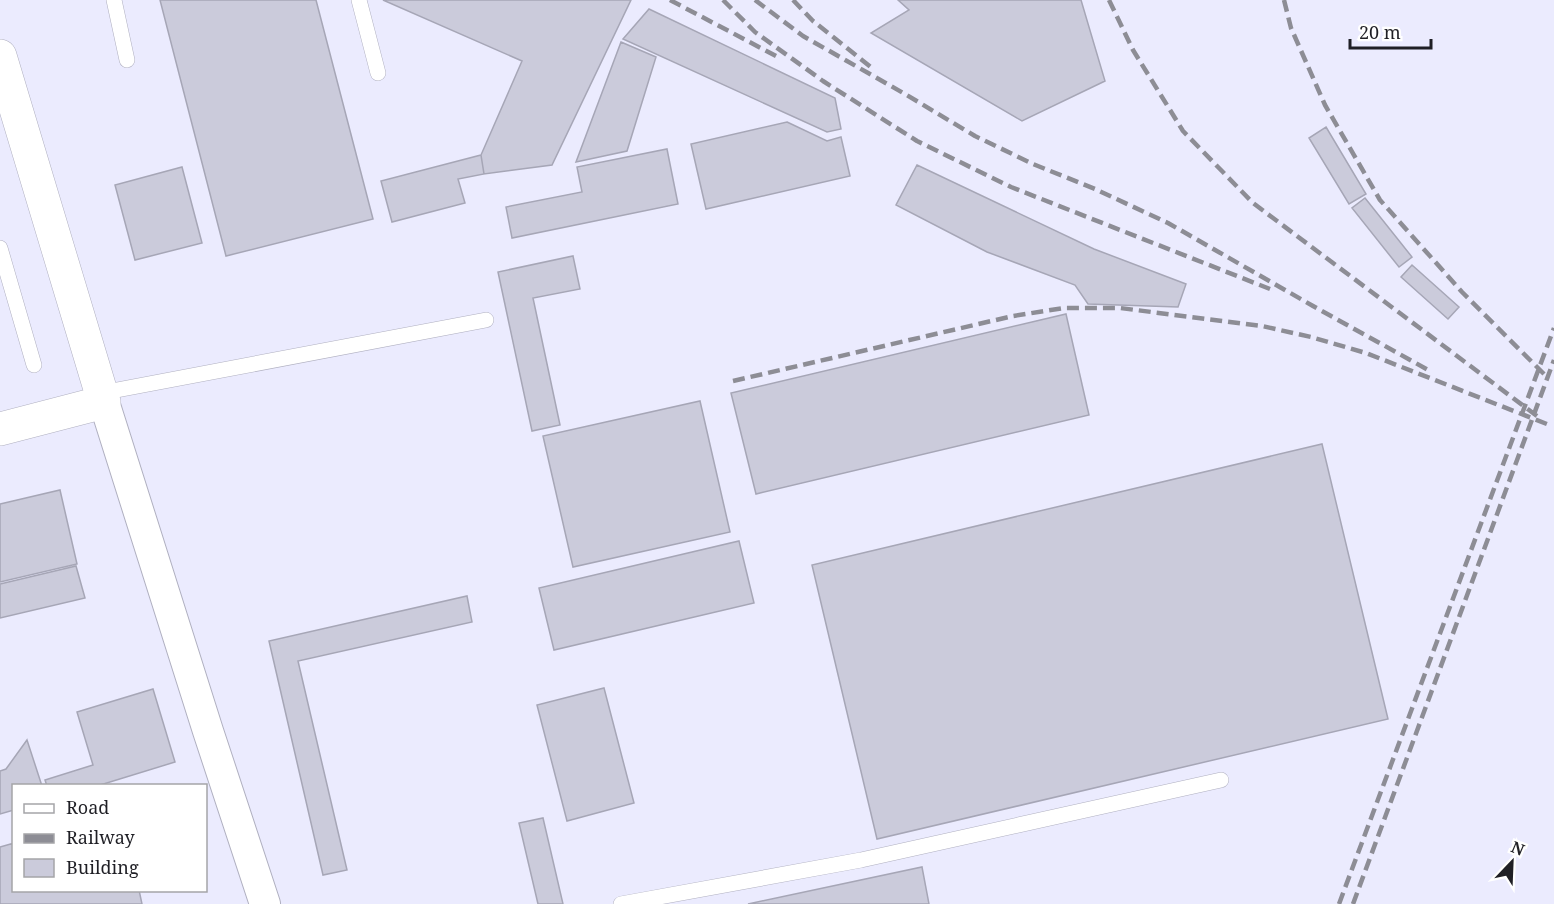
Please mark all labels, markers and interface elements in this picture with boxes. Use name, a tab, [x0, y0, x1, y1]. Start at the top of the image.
scale bar	[1350, 12, 1431, 50]
text: 20 m	[1359, 20, 1401, 44]
legend	[12, 784, 207, 892]
text: Road	[66, 795, 109, 819]
text: Railway	[66, 825, 136, 849]
north arrow	[1482, 832, 1542, 892]
text: N	[1508, 836, 1528, 861]
text: Building	[66, 855, 139, 879]

